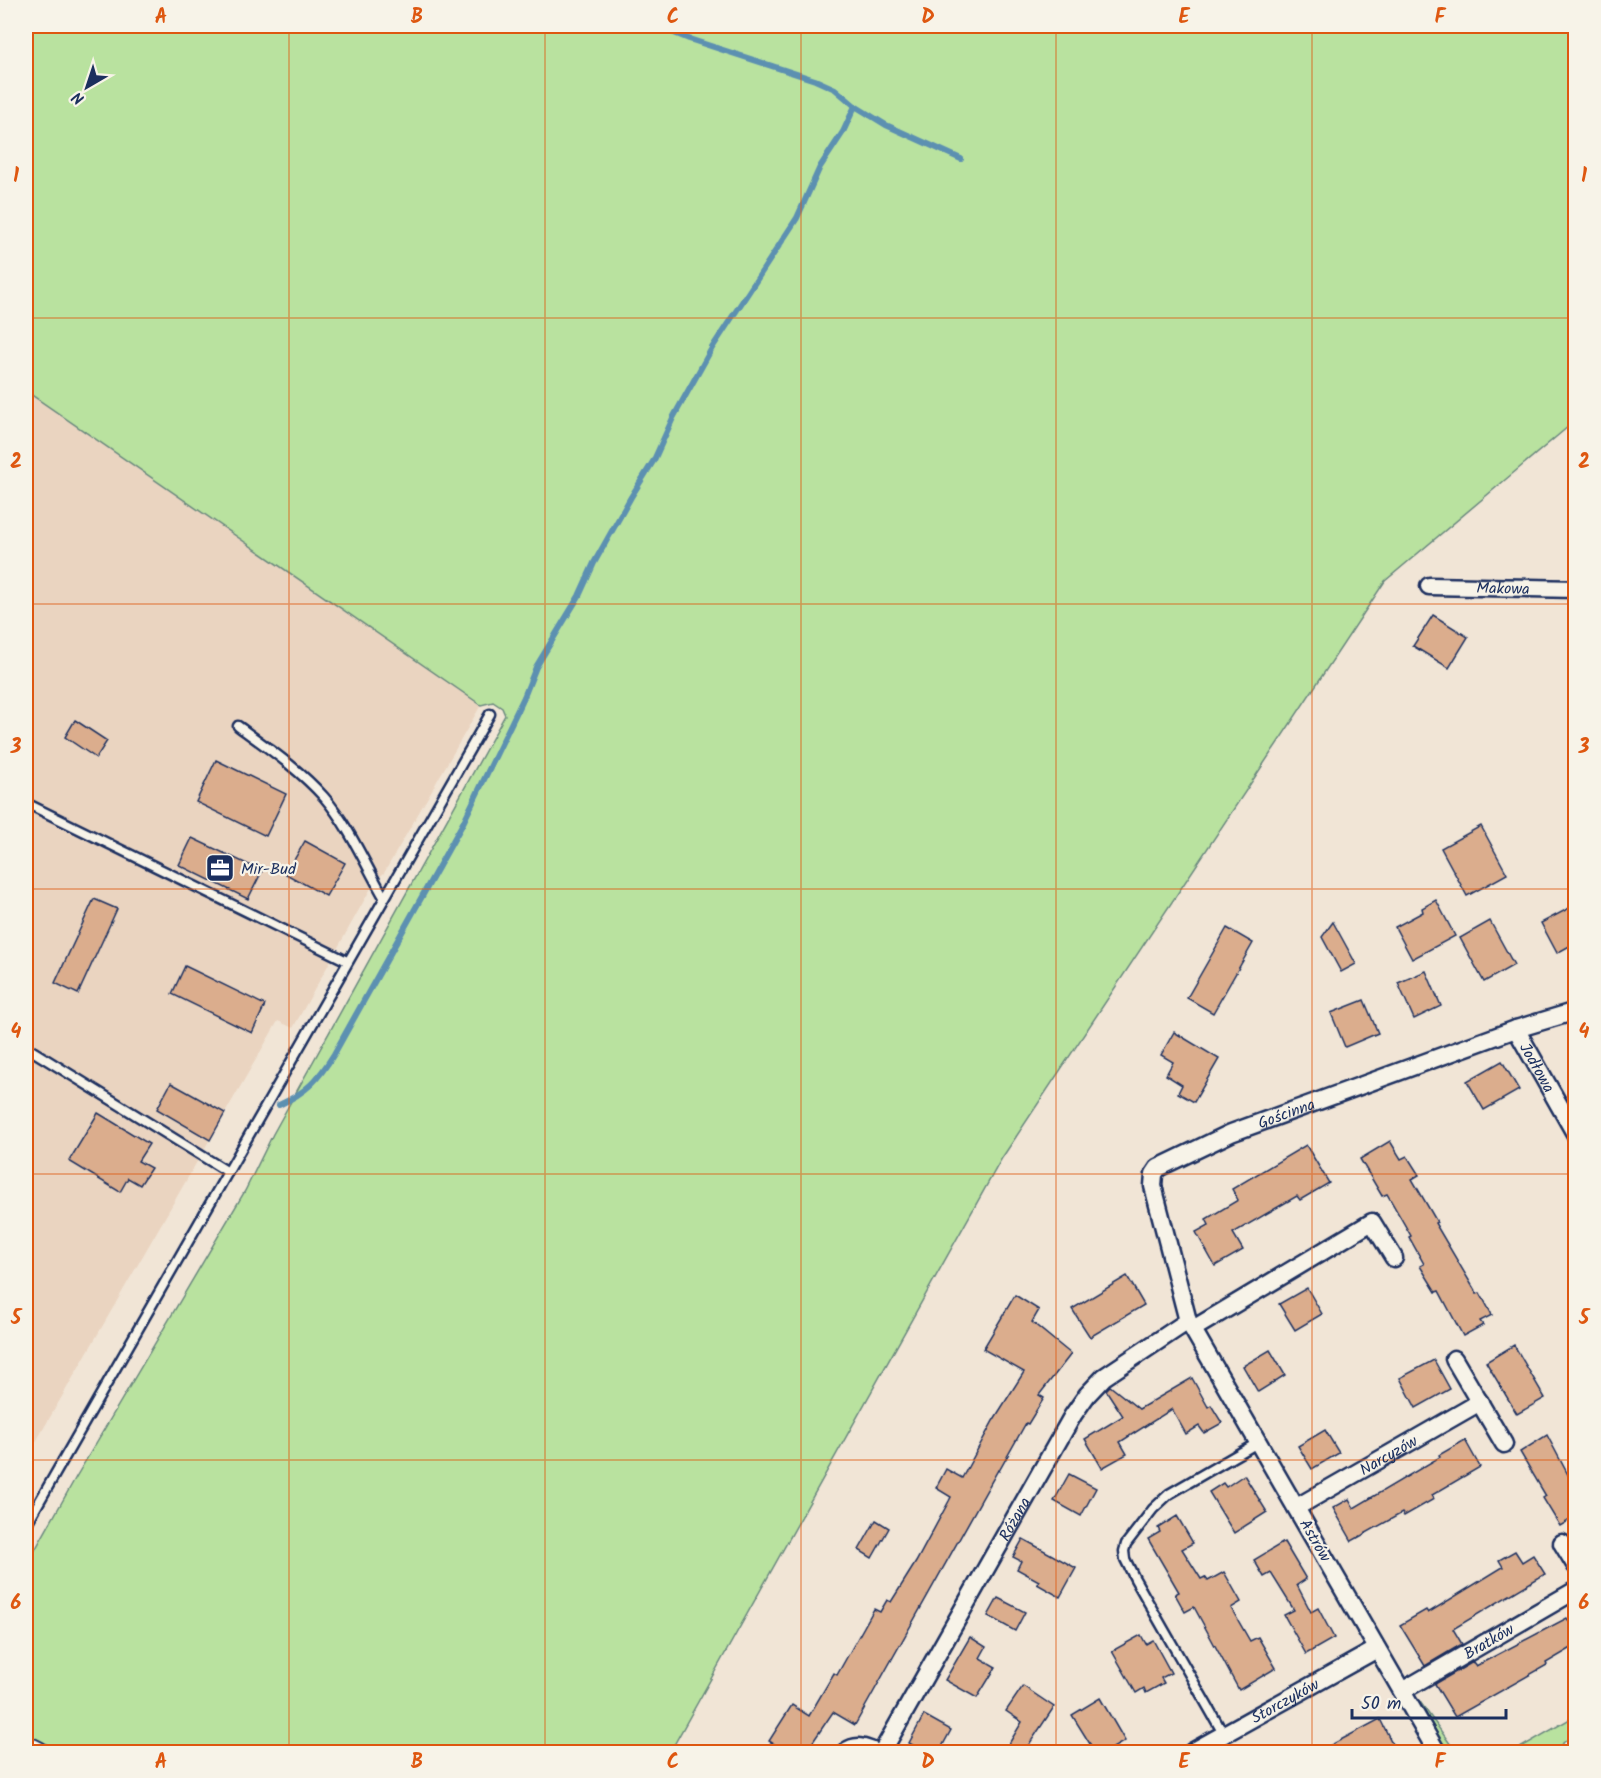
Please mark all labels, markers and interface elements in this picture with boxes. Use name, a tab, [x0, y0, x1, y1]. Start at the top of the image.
text: A	[155, 2, 167, 34]
text: B	[411, 2, 423, 34]
text: C	[667, 2, 679, 34]
text: D	[921, 2, 935, 34]
text: E	[1178, 2, 1190, 34]
text: F	[1435, 2, 1447, 34]
north arrow	[57, 57, 117, 117]
text: N	[67, 85, 90, 110]
text: 1	[13, 161, 19, 193]
text: 1	[1581, 161, 1587, 193]
text: 2	[10, 447, 22, 479]
text: 2	[1578, 447, 1590, 479]
street label: Makowa	[1476, 576, 1530, 602]
text: 3	[10, 732, 22, 764]
text: 3	[1578, 732, 1590, 764]
office icon: Mir-Bud	[204, 852, 236, 884]
place label: Mir-Bud	[241, 857, 297, 882]
text: 4	[11, 1017, 22, 1049]
text: 4	[1579, 1017, 1590, 1049]
street label: Jodłowa	[1512, 1038, 1561, 1098]
street label: Gościnna	[1254, 1092, 1319, 1136]
text: 5	[10, 1303, 23, 1335]
text: 5	[1578, 1303, 1591, 1335]
street label: Narcyzów	[1355, 1429, 1423, 1483]
street label: Różana	[993, 1493, 1038, 1546]
street label: Astrów	[1292, 1515, 1337, 1567]
text: 6	[11, 1588, 22, 1620]
text: 6	[1579, 1588, 1590, 1620]
street label: Bratków	[1459, 1617, 1519, 1667]
street label: Storczyków	[1247, 1673, 1324, 1731]
scale bar	[1352, 1682, 1506, 1720]
text: 50 m	[1361, 1690, 1401, 1719]
text: A	[155, 1747, 167, 1778]
text: B	[411, 1747, 423, 1778]
text: C	[667, 1747, 679, 1778]
text: D	[921, 1747, 935, 1778]
text: E	[1178, 1747, 1190, 1778]
text: F	[1435, 1747, 1447, 1778]

